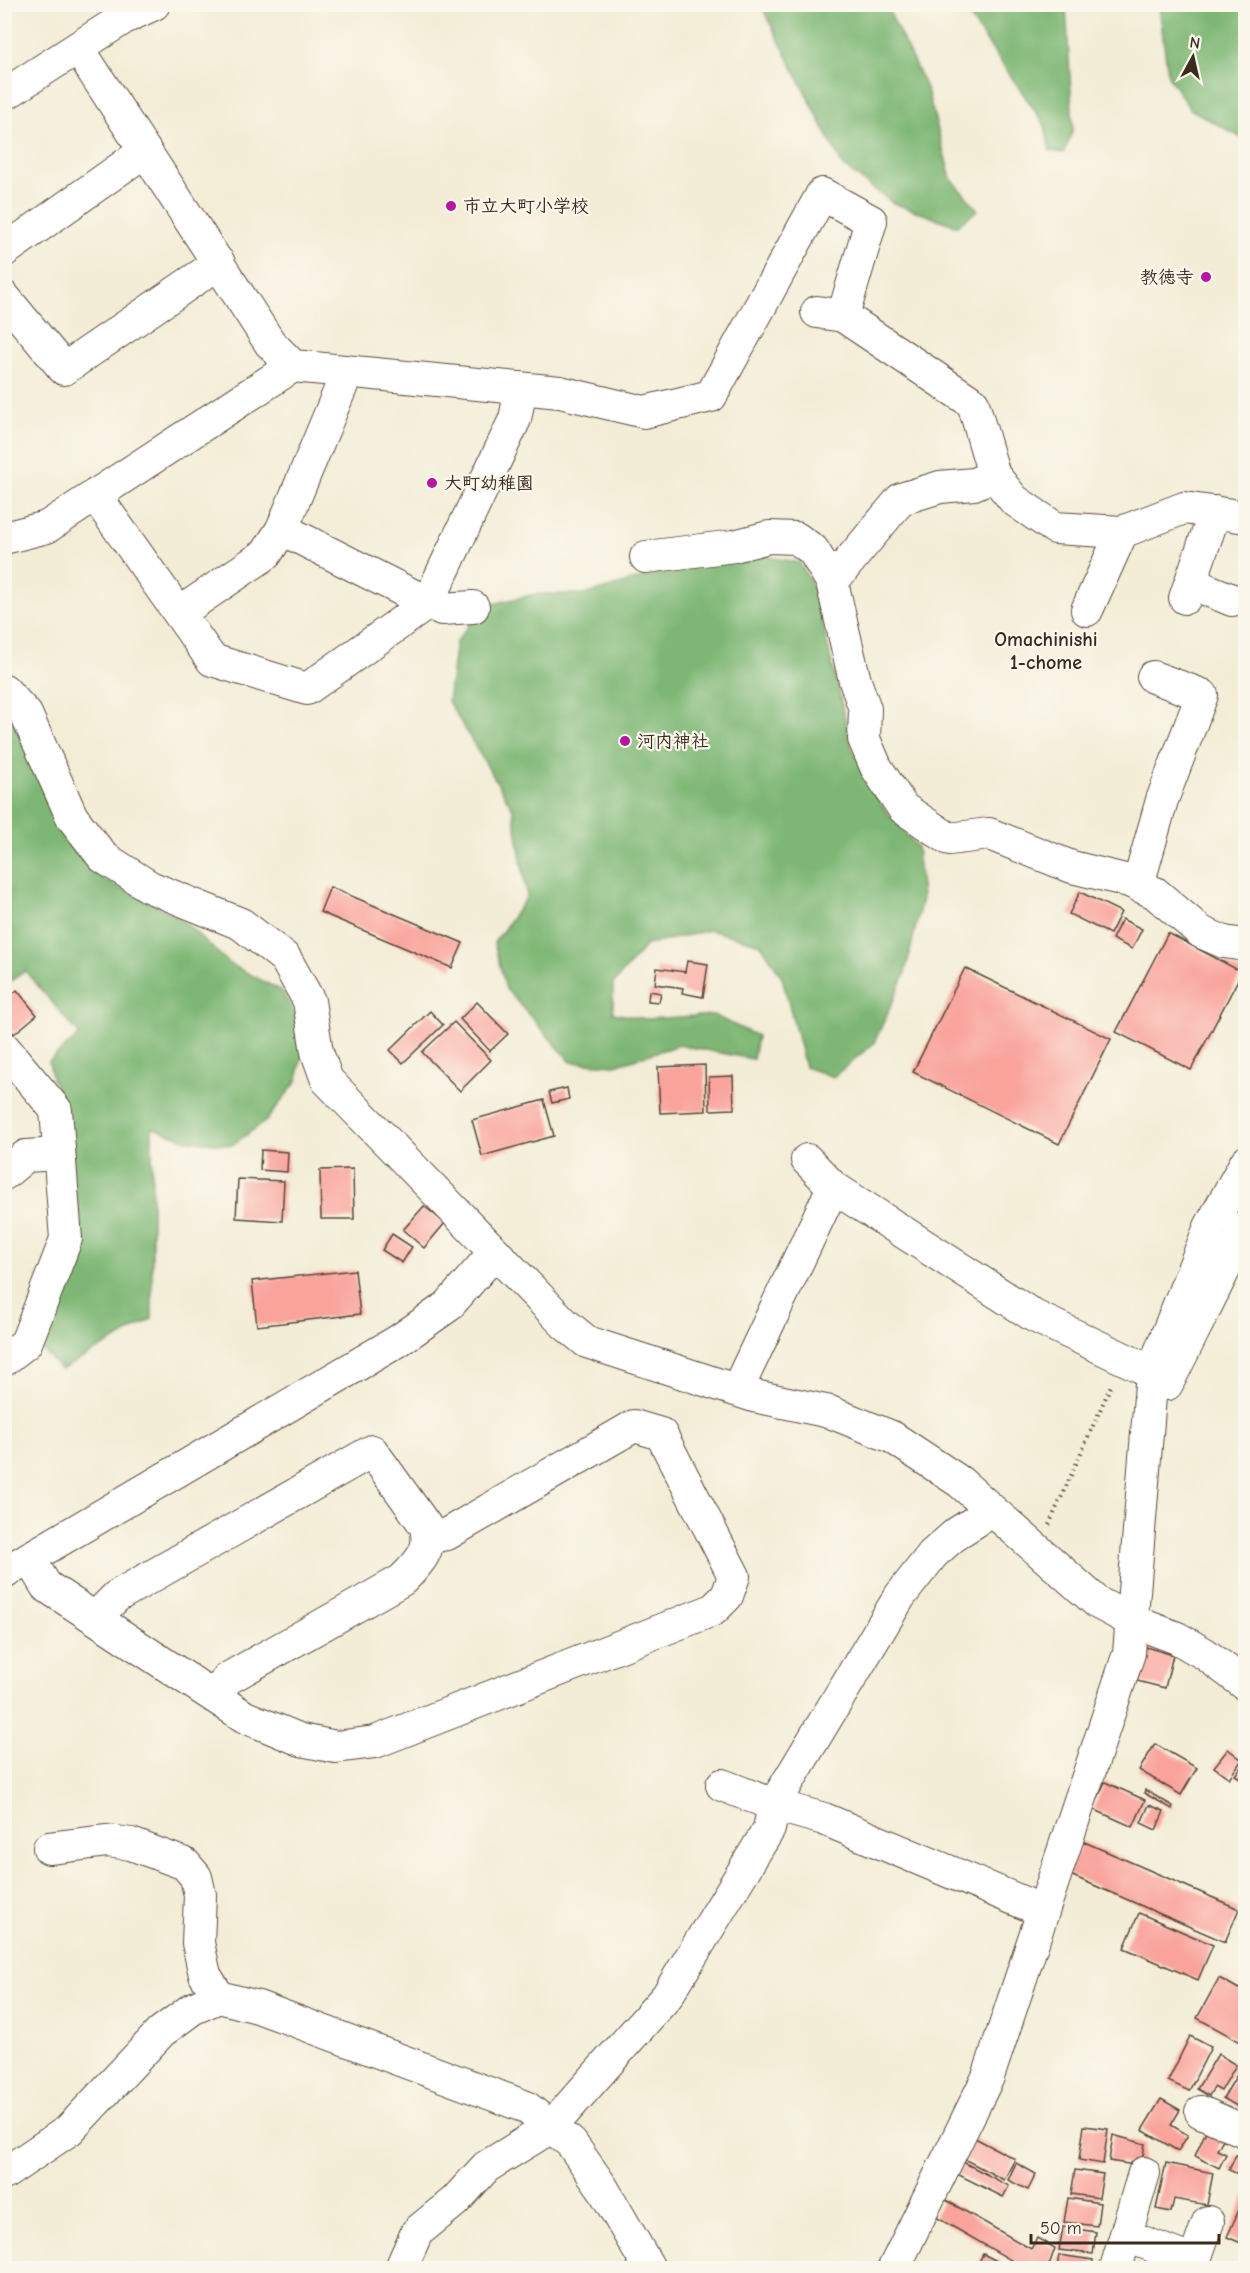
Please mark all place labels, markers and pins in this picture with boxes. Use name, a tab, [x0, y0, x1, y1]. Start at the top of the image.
place label: 市立大町小学校	[463, 196, 589, 217]
marker: 市立大町小学校	[444, 199, 458, 213]
place label: 教徳寺	[1140, 267, 1194, 288]
marker: 教徳寺	[1199, 270, 1213, 284]
place label: 大町幼稚園	[444, 473, 534, 494]
marker: 大町幼稚園	[425, 476, 439, 490]
place label: 河内神社	[637, 731, 709, 752]
marker: 河内神社	[618, 734, 632, 748]

